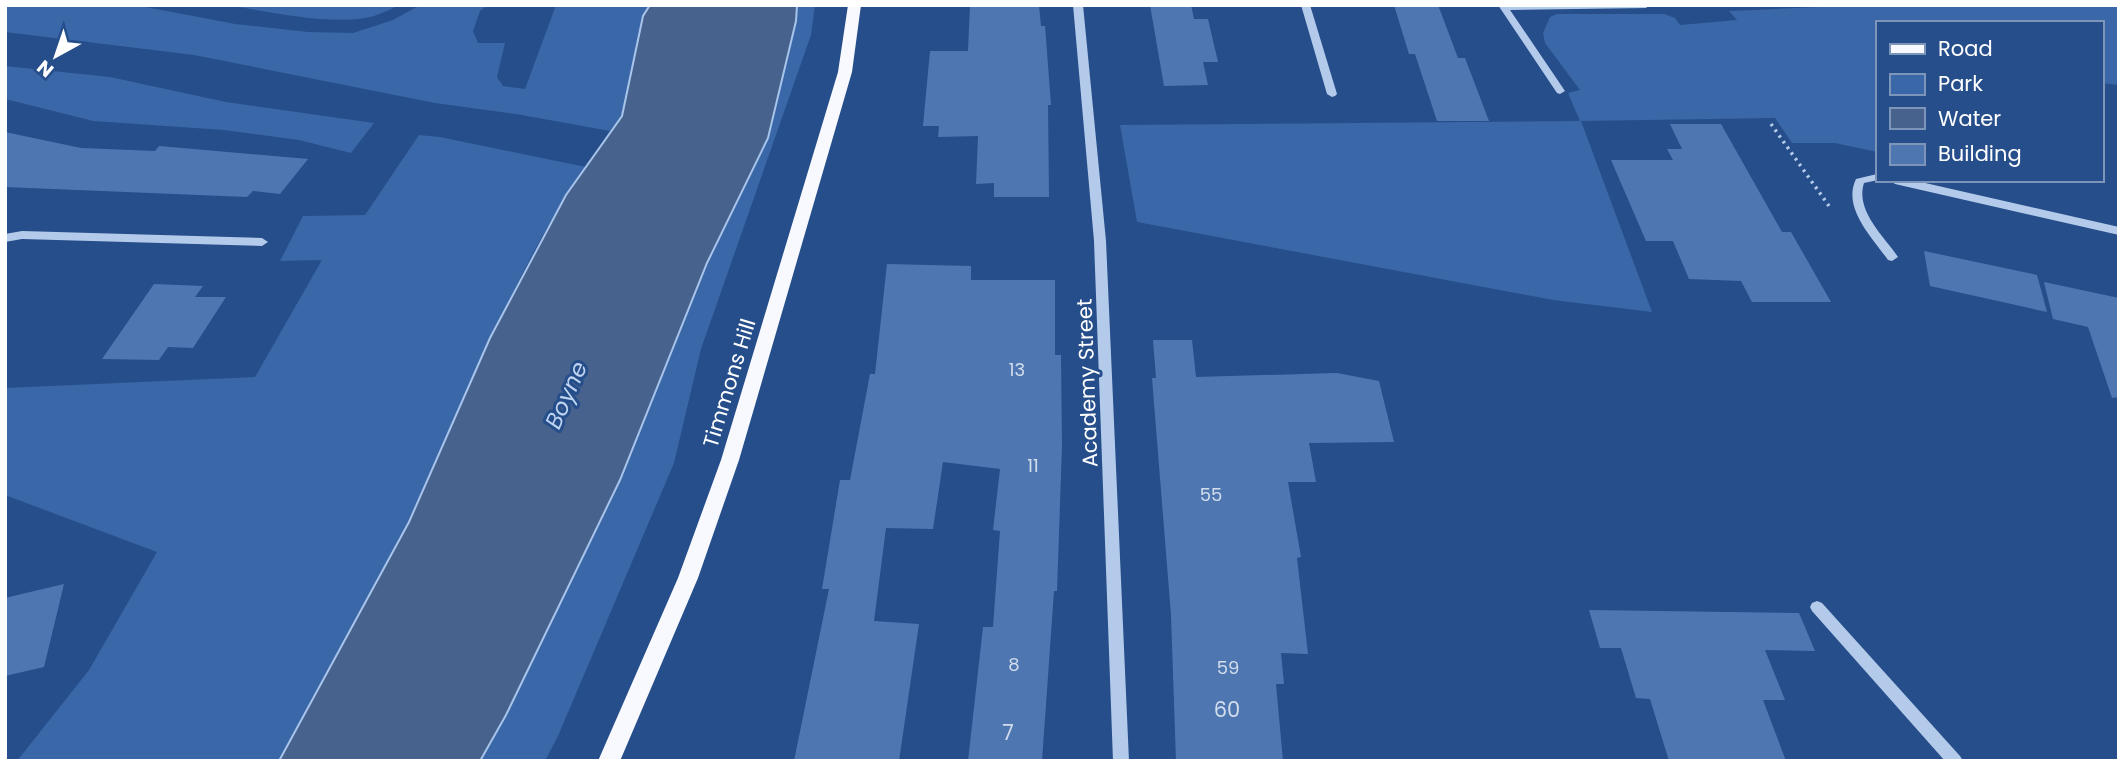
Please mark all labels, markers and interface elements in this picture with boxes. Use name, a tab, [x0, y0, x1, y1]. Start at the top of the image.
north arrow	[21, 21, 91, 91]
legend	[1876, 21, 2103, 182]
text: Road	[1938, 34, 1993, 63]
text: N	[31, 54, 60, 84]
text: Park	[1938, 69, 1983, 98]
text: Water	[1938, 104, 2001, 133]
text: Building	[1938, 139, 2022, 168]
street label: Academy Street	[1070, 298, 1104, 468]
street label: Timmons Hill	[696, 315, 762, 451]
water label: Boyne	[537, 356, 595, 434]
house number: 13	[1009, 357, 1025, 382]
house number: 11	[1027, 453, 1039, 478]
house number: 55	[1200, 482, 1222, 507]
house number: 8	[1008, 652, 1020, 677]
house number: 59	[1217, 655, 1239, 680]
house number: 60	[1214, 695, 1240, 724]
house number: 7	[1002, 718, 1014, 747]

